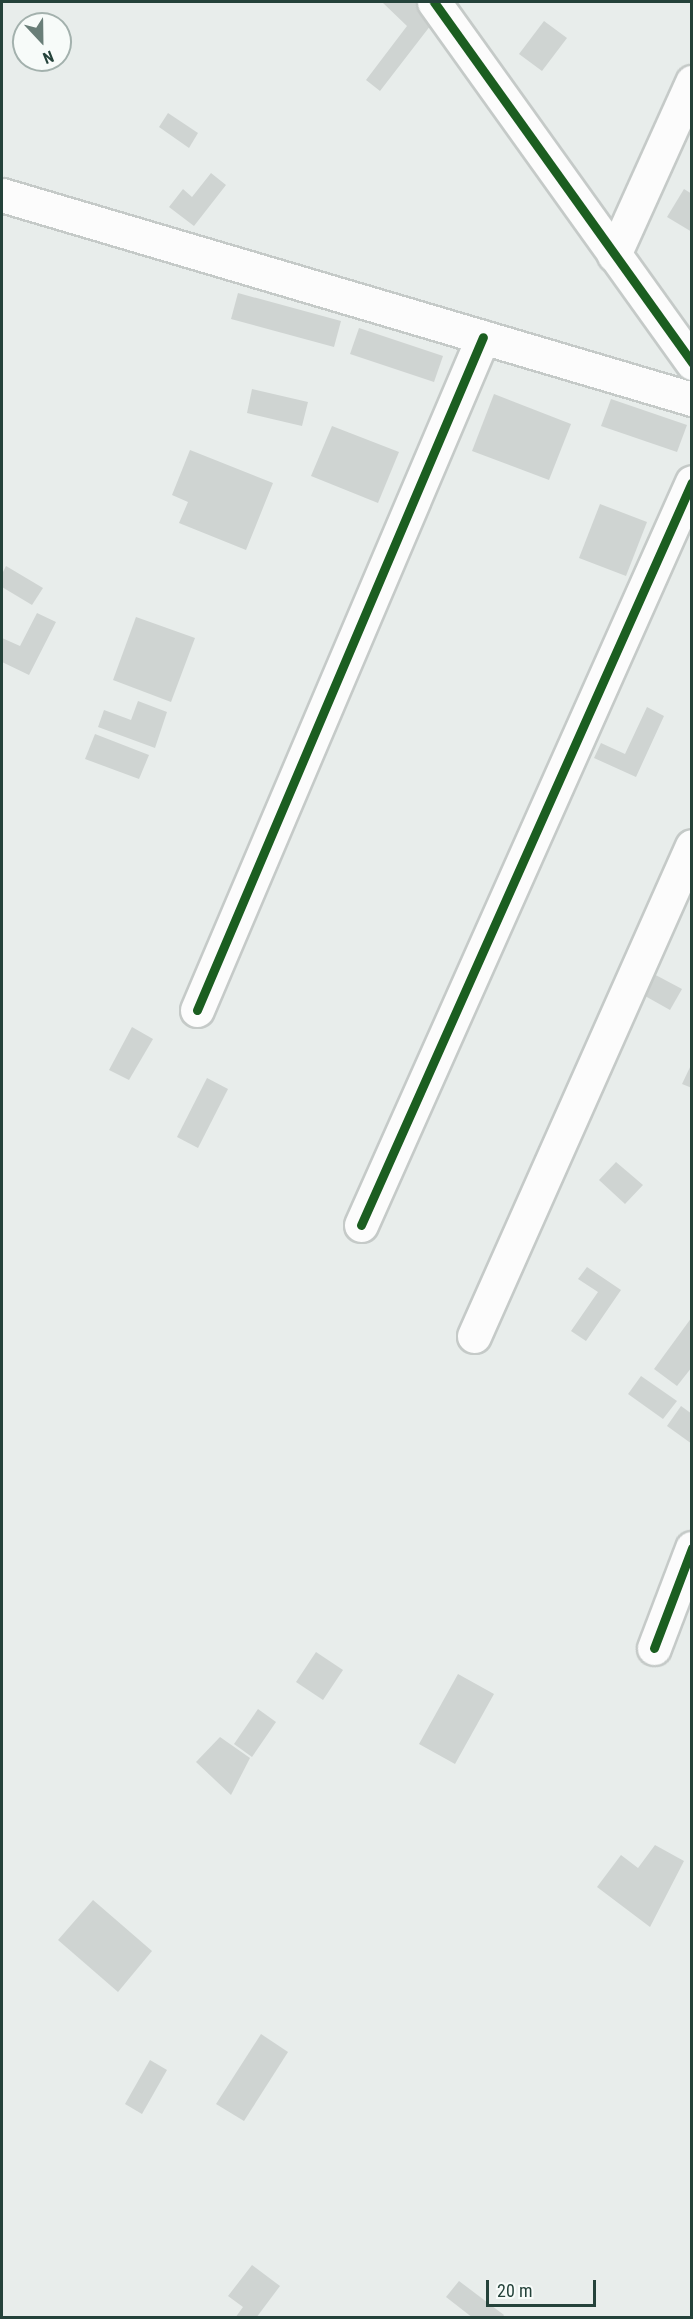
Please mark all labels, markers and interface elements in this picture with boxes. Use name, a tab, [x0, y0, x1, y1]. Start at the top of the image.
north arrow	[12, 12, 72, 72]
text: N	[40, 47, 56, 68]
scale bar	[489, 2268, 598, 2306]
text: 20 m	[497, 2280, 532, 2301]

